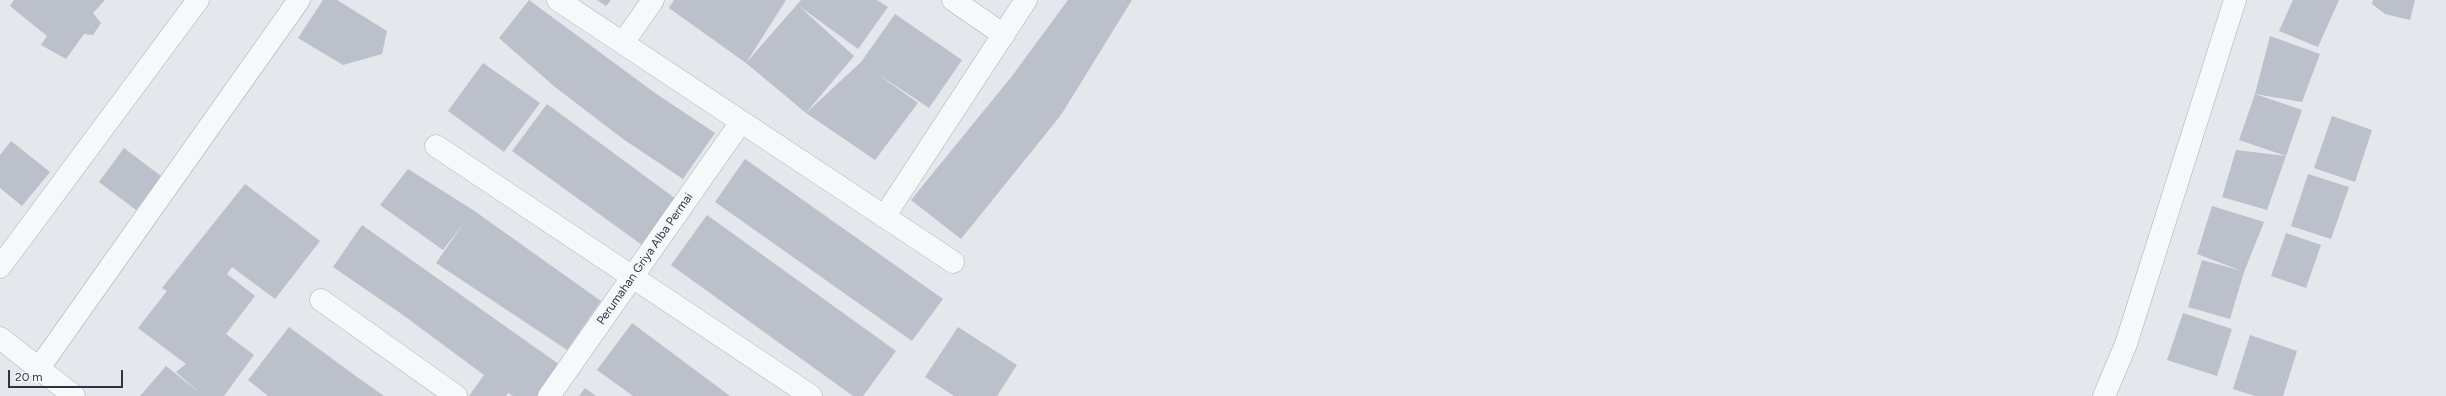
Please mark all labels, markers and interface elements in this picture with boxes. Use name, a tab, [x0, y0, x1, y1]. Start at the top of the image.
street label: Perumahan Griya Alba Permai	[594, 190, 696, 328]
scale bar	[10, 362, 125, 388]
text: 20 m	[15, 370, 43, 384]

